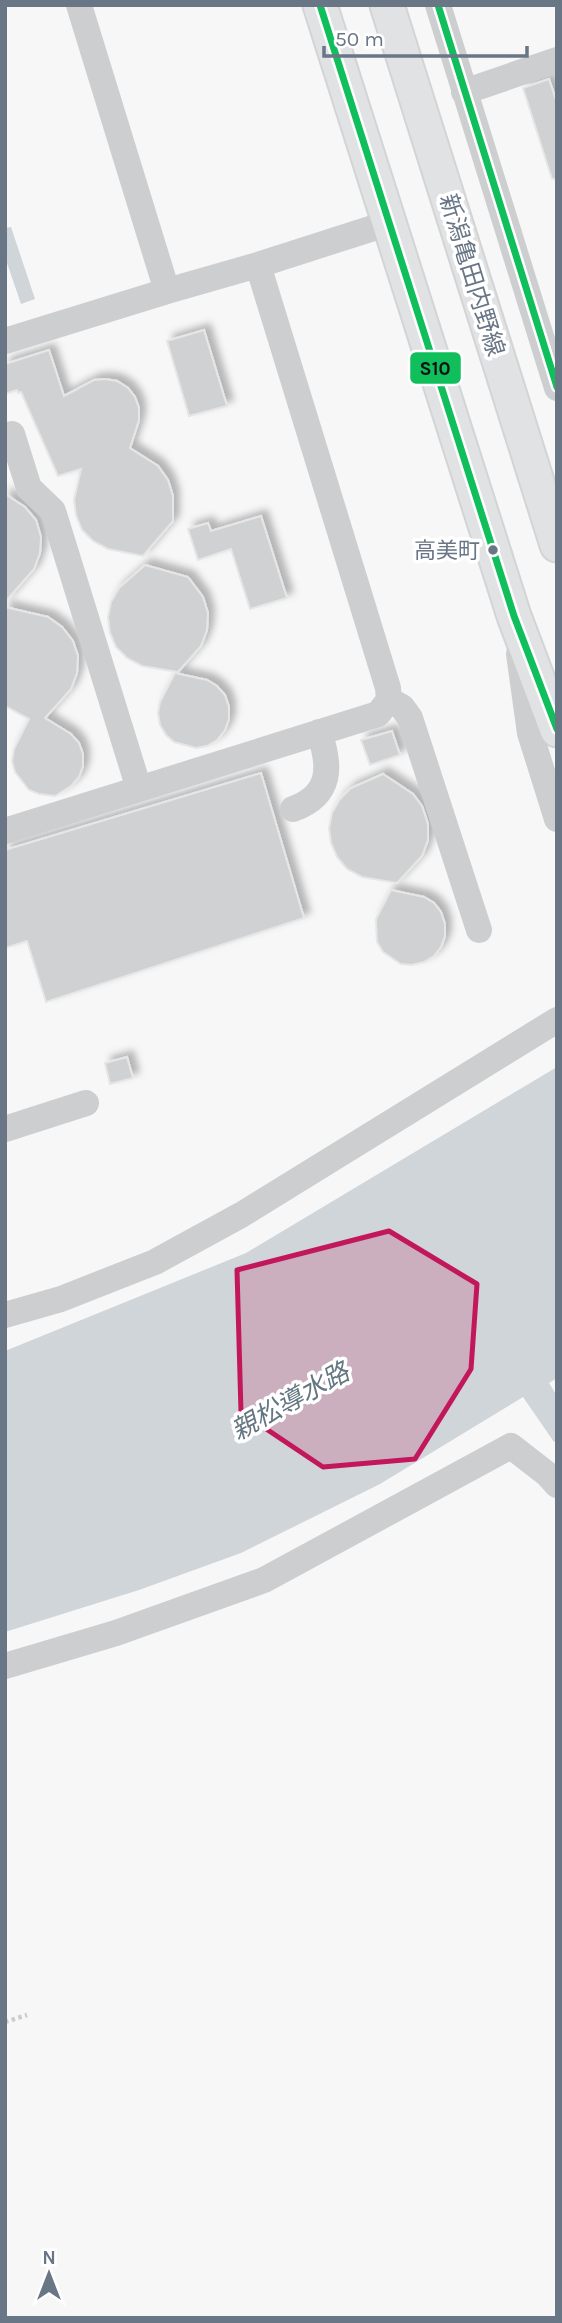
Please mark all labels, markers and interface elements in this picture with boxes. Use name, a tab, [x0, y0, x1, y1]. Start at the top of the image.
scale bar	[324, 14, 527, 58]
text: 50 m	[335, 27, 384, 51]
street label: 新潟亀田内野線	[434, 191, 510, 359]
line badge: S10	[409, 351, 462, 385]
text: S10	[420, 358, 450, 380]
place label: 高美町	[414, 538, 480, 564]
marker: 高美町	[486, 543, 500, 557]
water label: 親松導水路	[226, 1355, 356, 1447]
north arrow	[14, 2239, 84, 2309]
text: N	[42, 2247, 56, 2269]

